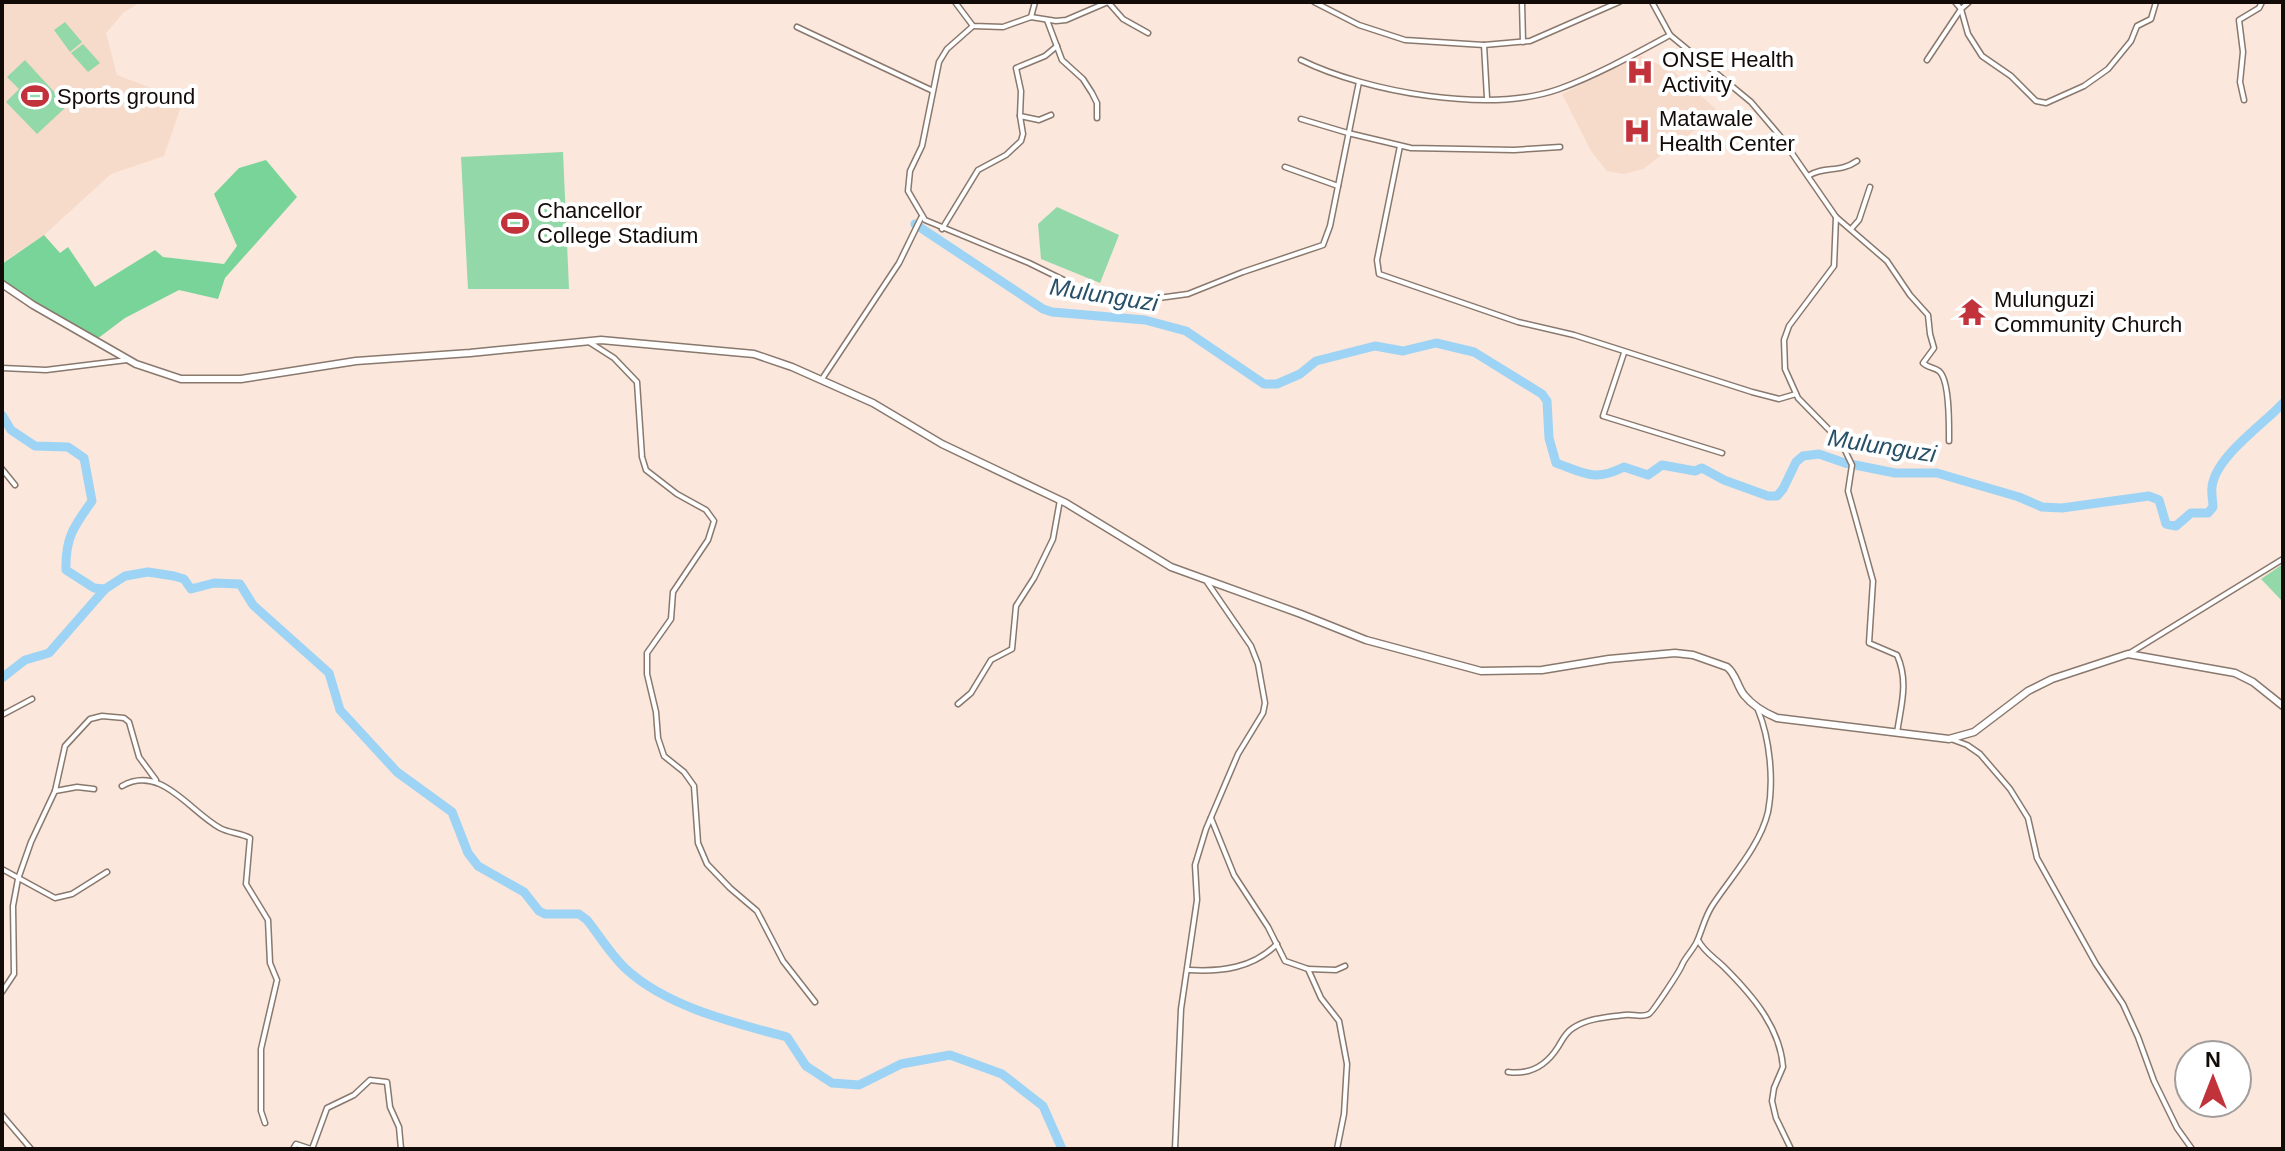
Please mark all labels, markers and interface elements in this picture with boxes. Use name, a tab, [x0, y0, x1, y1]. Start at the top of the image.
place label: ONSE Health Activity	[1662, 47, 1794, 97]
hospital icon: ONSE Health Activity	[1625, 57, 1655, 87]
sports icon: Sports ground	[20, 81, 50, 111]
place label: Sports ground	[57, 84, 195, 109]
place label: Matawale Health Center	[1659, 106, 1795, 156]
hospital icon: Matawale Health Center	[1622, 116, 1652, 146]
place label: Chancellor College Stadium	[537, 198, 698, 248]
sports icon: Chancellor College Stadium	[500, 208, 530, 238]
water label: Mulunguzi	[1048, 273, 1161, 317]
place label: Mulunguzi Community Church	[1994, 287, 2182, 337]
temple icon: Mulunguzi Community Church	[1957, 297, 1987, 327]
water label: Mulunguzi	[1826, 424, 1939, 468]
north arrow	[2173, 1039, 2253, 1119]
text: N	[2205, 1047, 2221, 1072]

